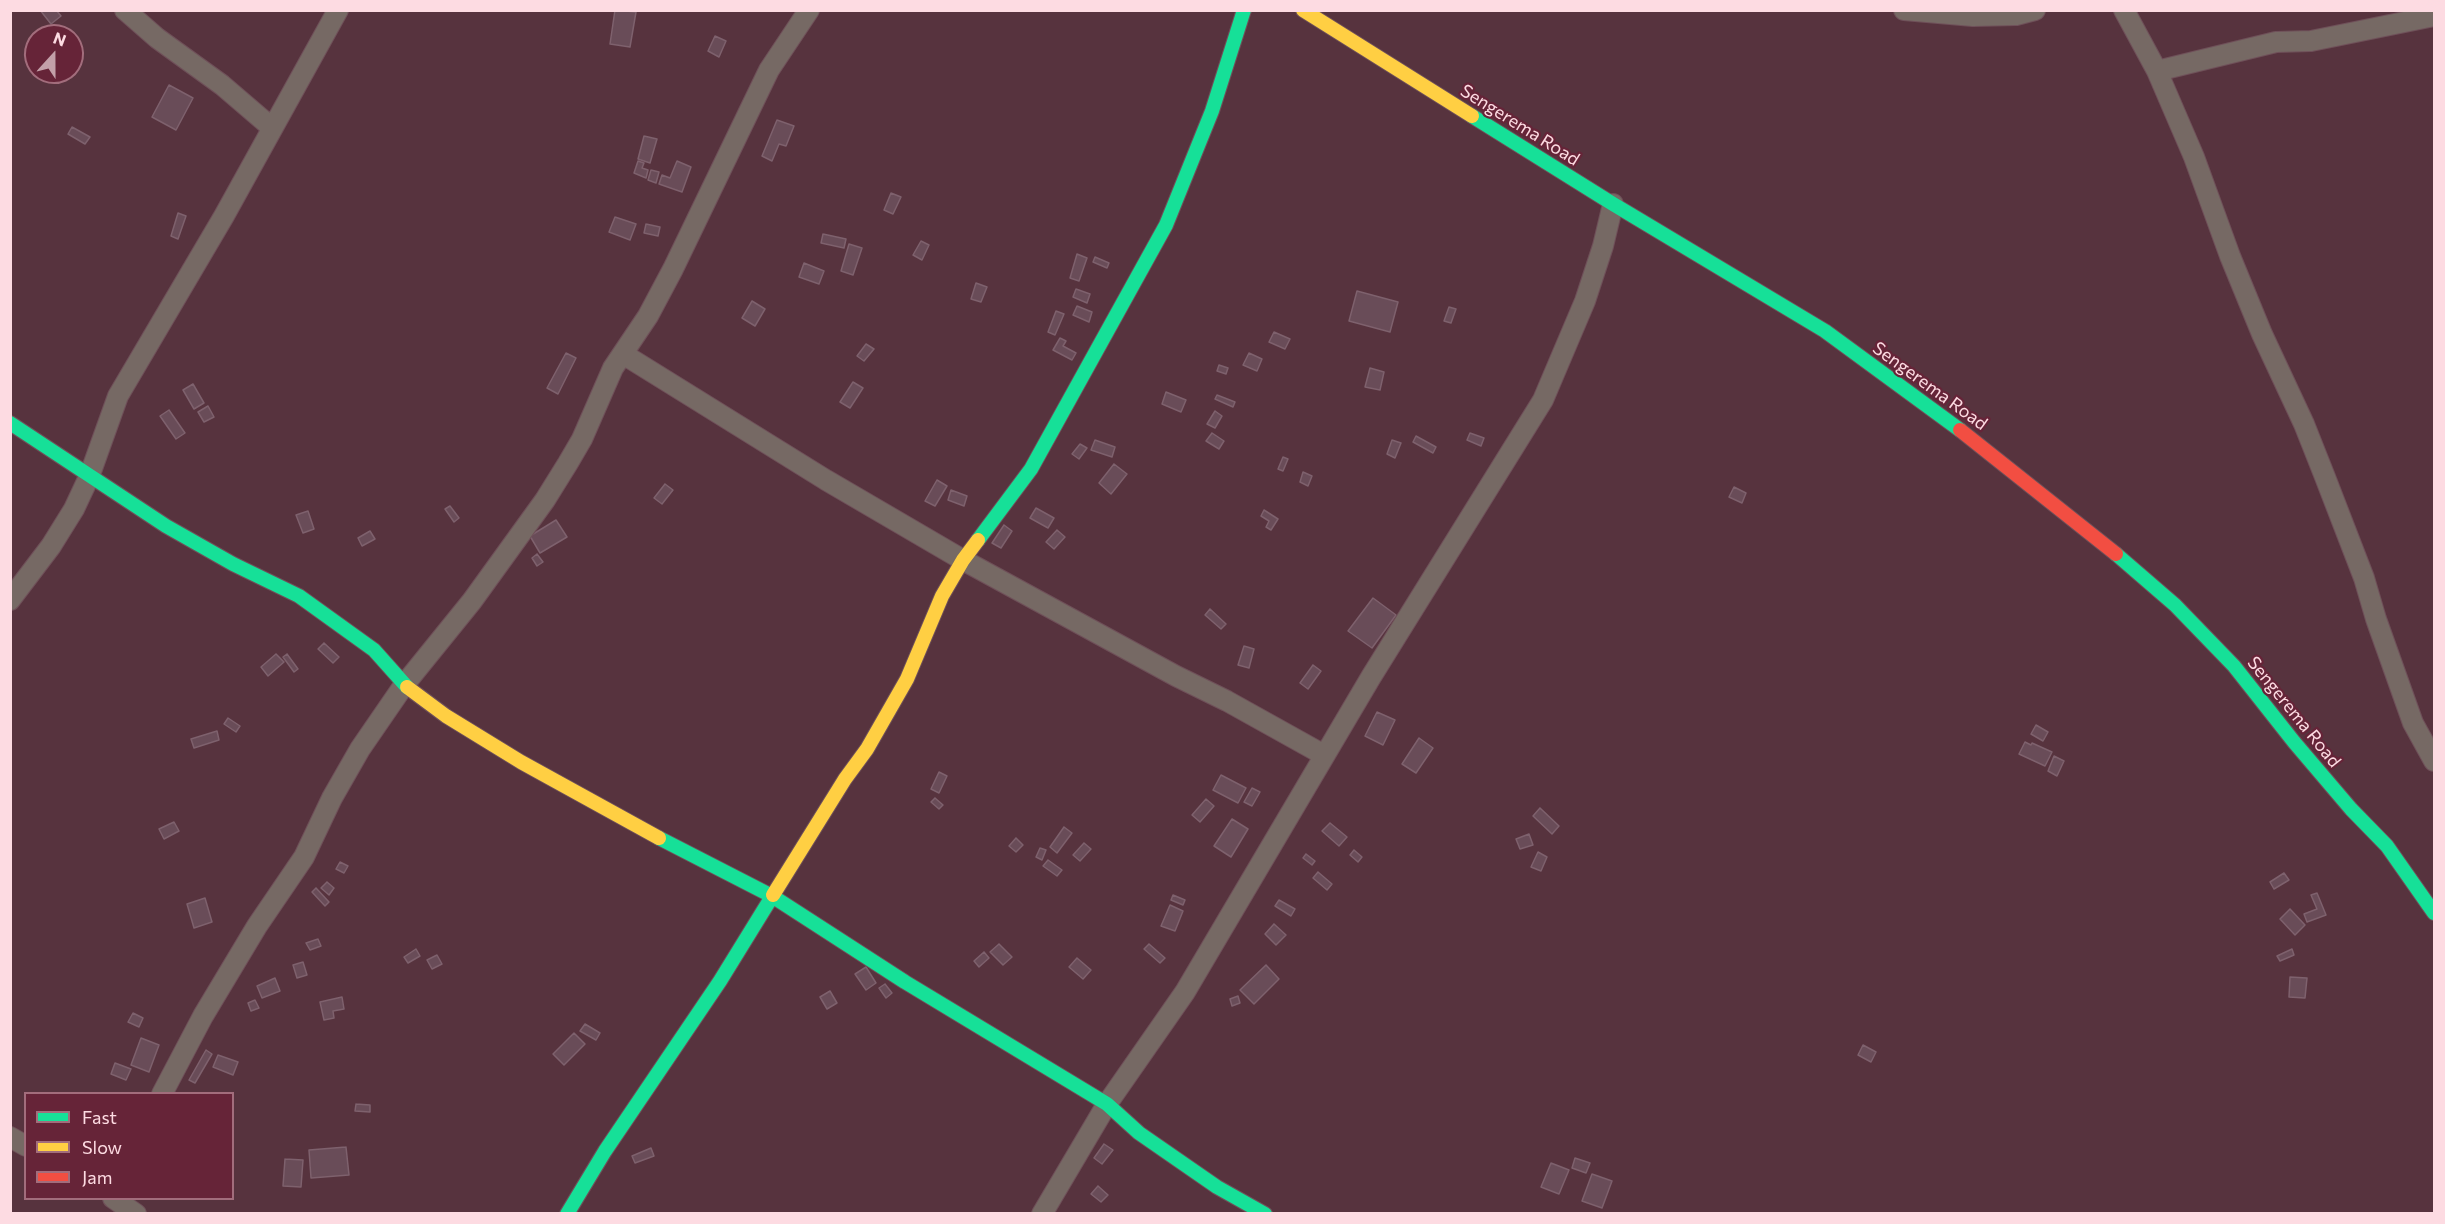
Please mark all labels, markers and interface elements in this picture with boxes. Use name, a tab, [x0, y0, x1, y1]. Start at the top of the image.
north arrow	[24, 24, 84, 84]
text: N	[51, 28, 69, 50]
street label: Sengerema Road	[1456, 80, 1584, 170]
street label: Sengerema Road	[1868, 337, 1992, 435]
street label: Sengerema Road	[2243, 652, 2345, 772]
legend	[24, 1092, 234, 1200]
text: Fast	[82, 1106, 117, 1128]
text: Slow	[82, 1136, 122, 1158]
text: Jam	[82, 1166, 112, 1188]

